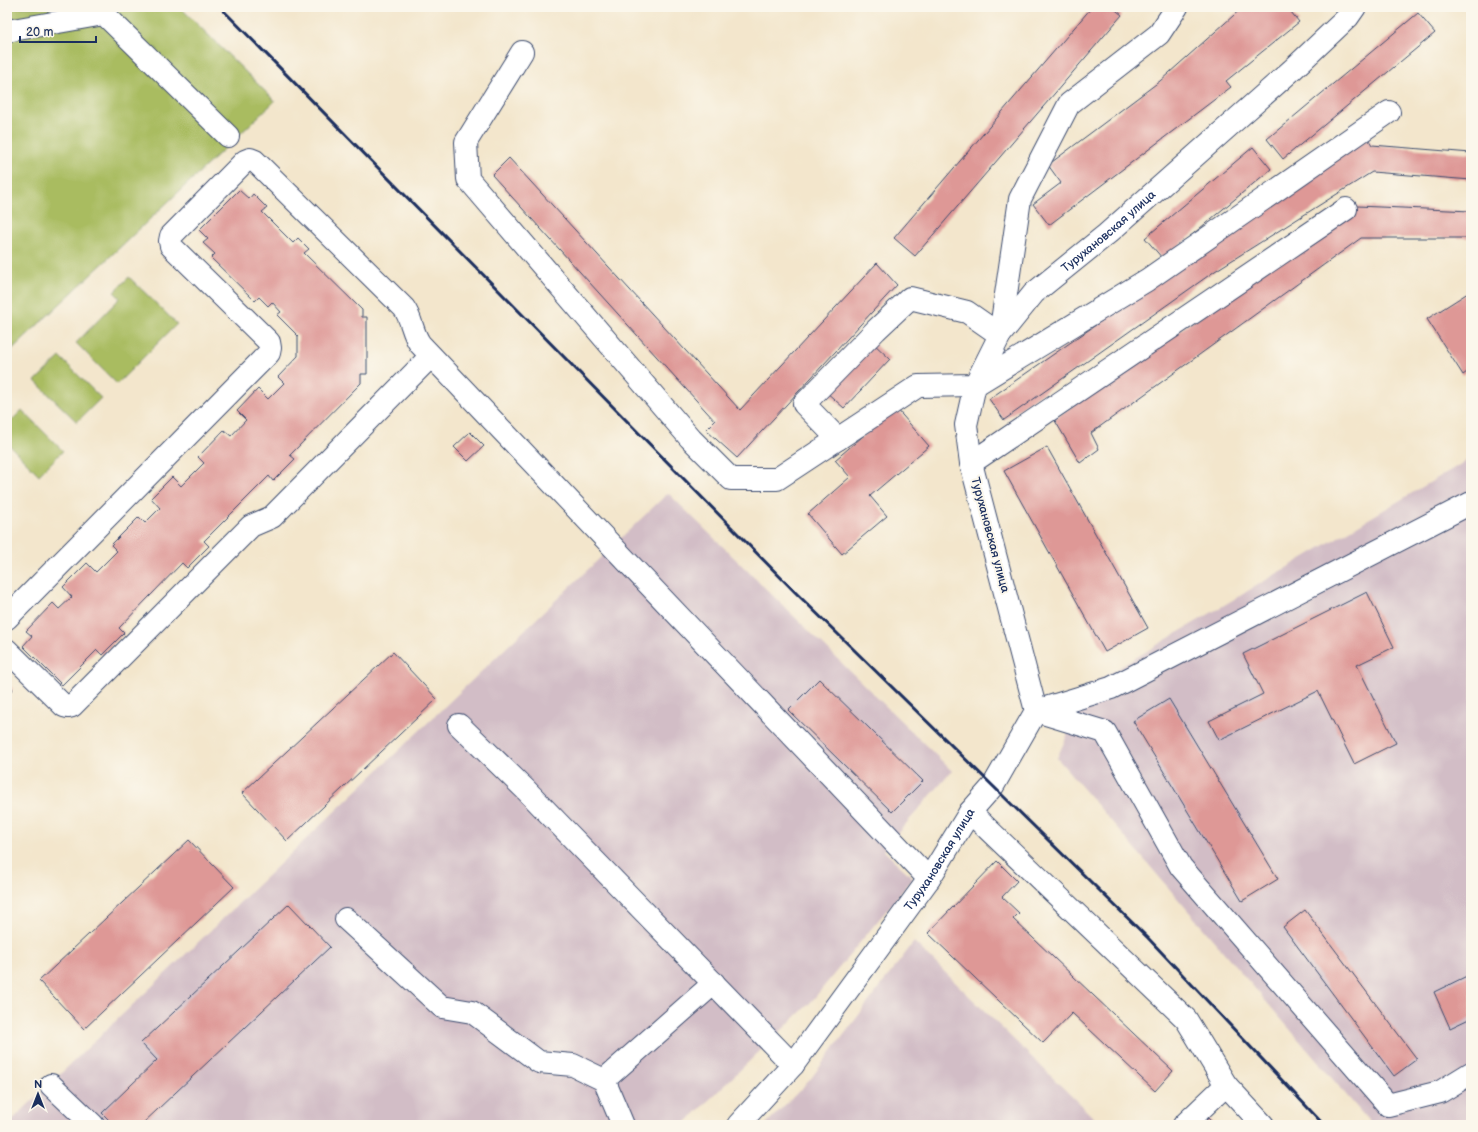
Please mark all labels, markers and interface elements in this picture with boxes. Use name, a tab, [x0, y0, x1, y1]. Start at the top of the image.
scale bar	[20, 18, 96, 44]
text: 20 m	[26, 25, 53, 40]
street label: Турухановская улица	[1058, 187, 1159, 275]
street label: Турухановская улица	[967, 476, 1013, 594]
street label: Турухановская улица	[901, 805, 978, 914]
north arrow	[18, 1074, 58, 1114]
text: N	[34, 1078, 42, 1091]

